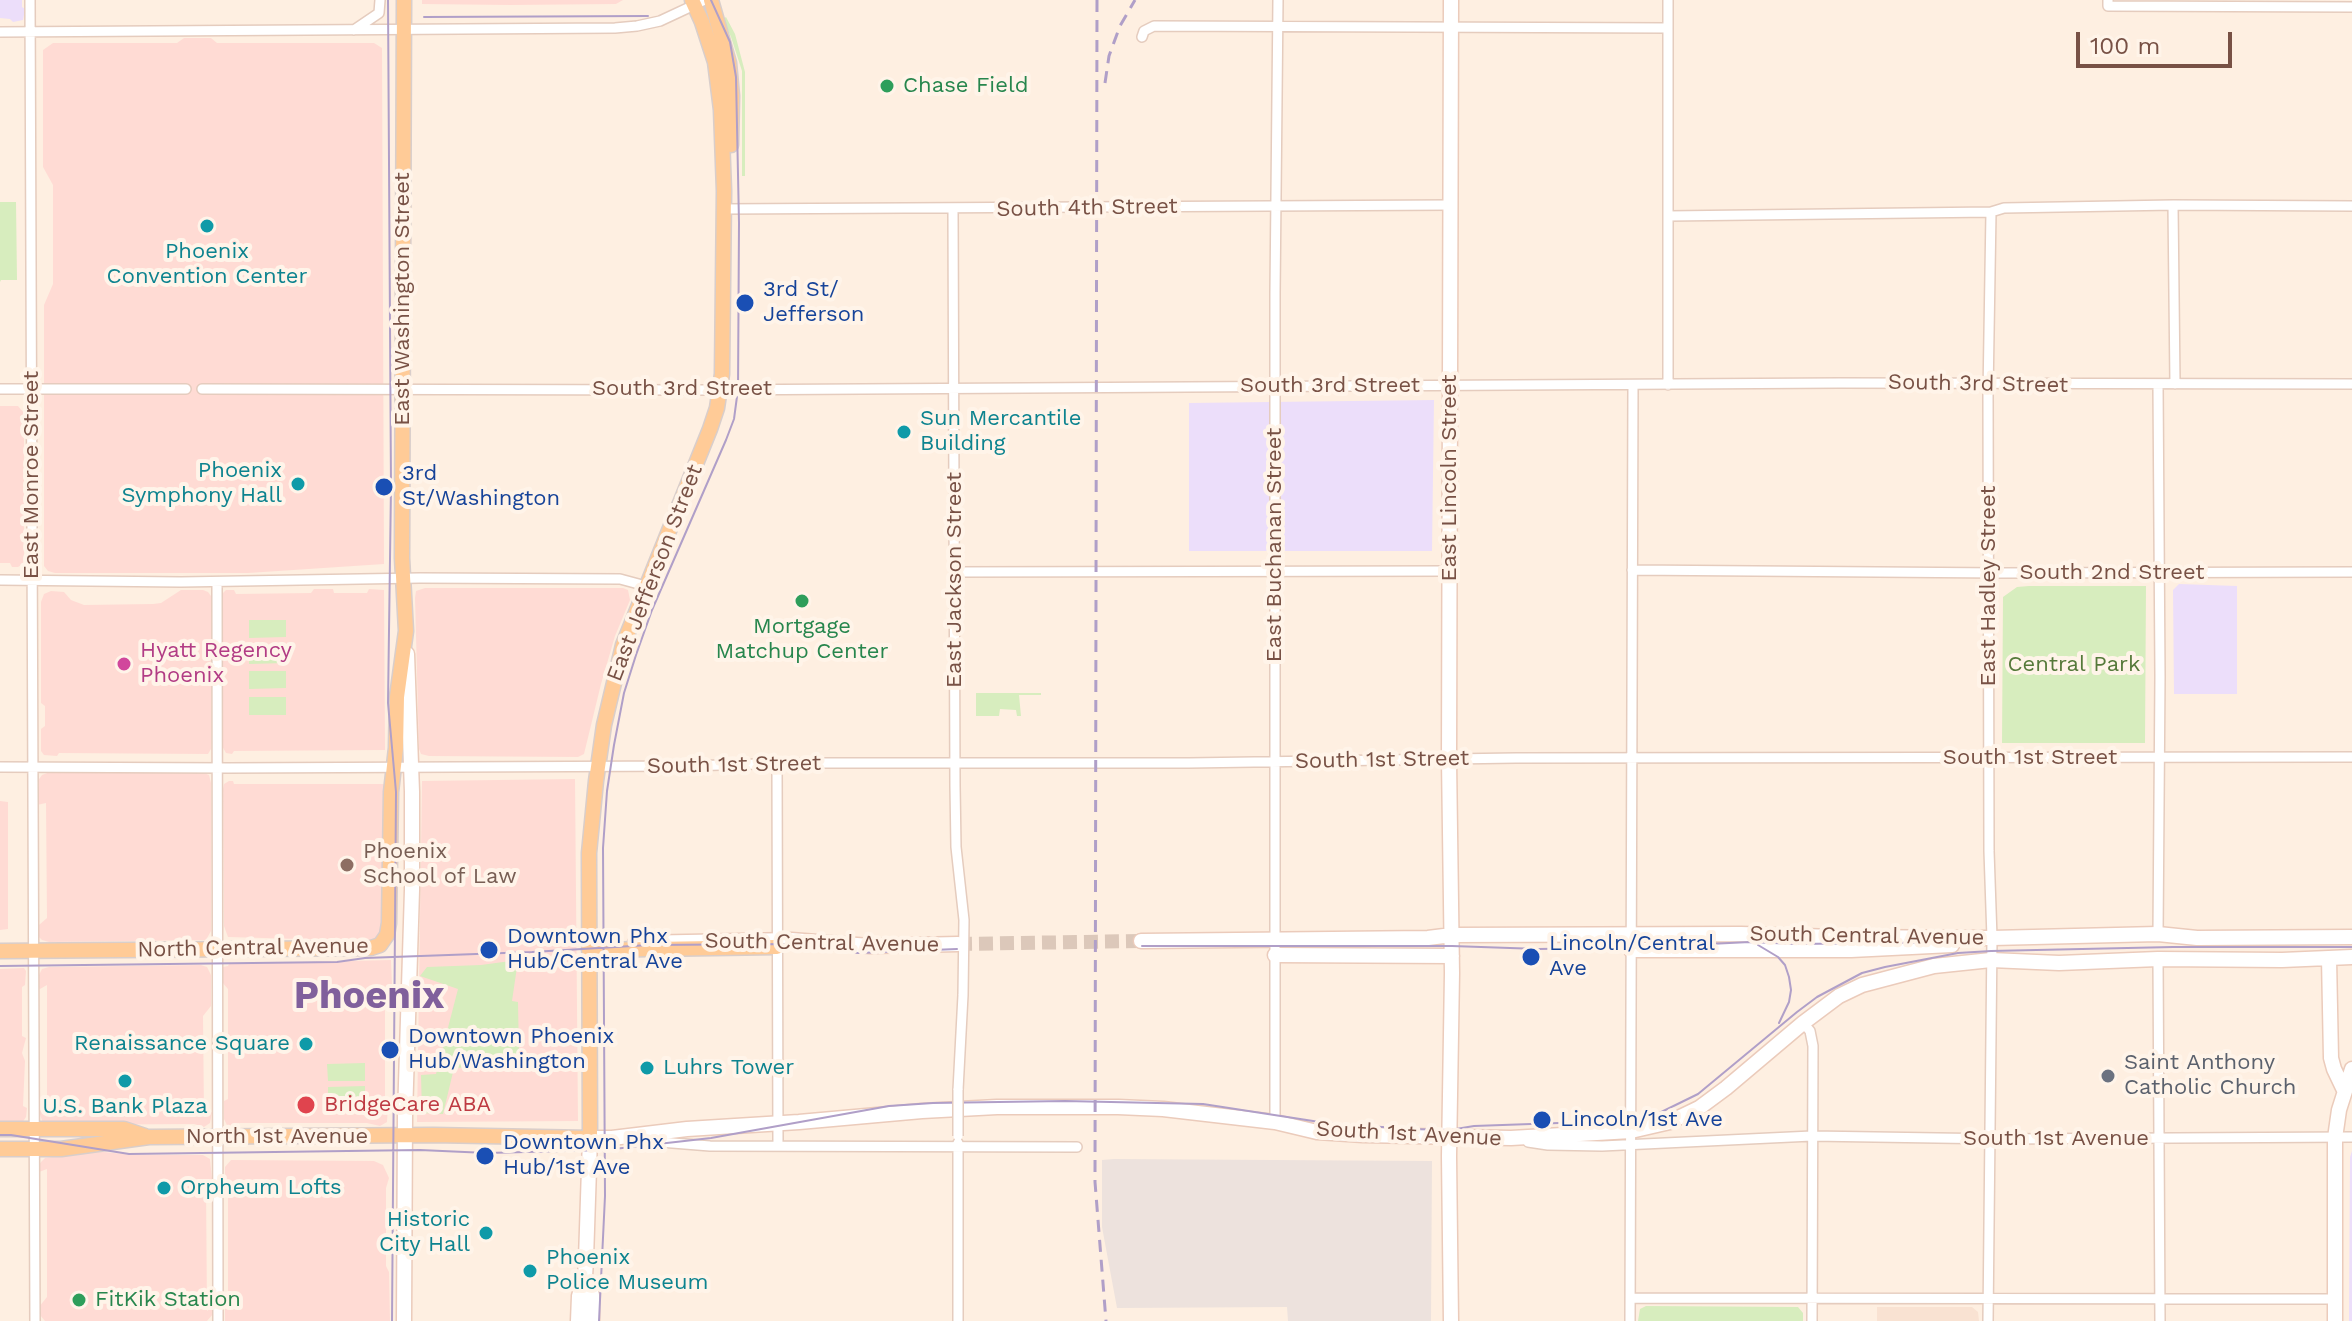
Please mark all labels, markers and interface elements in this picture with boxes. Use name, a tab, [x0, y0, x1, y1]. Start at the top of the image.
scale bar	[2080, 16, 2236, 66]
text: 100 m	[2090, 32, 2160, 60]
place label: Chase Field	[903, 73, 1028, 99]
marker: Chase Field	[878, 77, 896, 95]
street label: East Washington Street	[390, 172, 416, 426]
street label: South 4th Street	[996, 193, 1178, 223]
marker: Phoenix Convention Center	[198, 217, 216, 235]
place label: Phoenix Convention Center	[107, 239, 307, 290]
place label: 3rd St/ Jefferson	[763, 277, 864, 328]
marker: 3rd St/ Jefferson	[734, 292, 756, 314]
street label: South 3rd Street	[1888, 369, 2068, 399]
street label: East Monroe Street	[19, 371, 45, 579]
street label: South 3rd Street	[1240, 373, 1420, 399]
street label: East Lincoln Street	[1437, 374, 1463, 582]
street label: South 3rd Street	[592, 376, 772, 402]
place label: Sun Mercantile Building	[920, 406, 1081, 458]
marker: Sun Mercantile Building	[895, 423, 913, 441]
street label: East Buchanan Street	[1262, 428, 1288, 662]
place label: Phoenix Symphony Hall	[121, 458, 282, 510]
place label: 3rd St/Washington	[402, 461, 560, 512]
street label: East Jefferson Street	[601, 461, 709, 685]
street label: East Jackson Street	[942, 472, 968, 688]
marker: Phoenix Symphony Hall	[289, 475, 307, 493]
marker: 3rd St/Washington	[373, 476, 395, 498]
street label: East Hadley Street	[1976, 485, 2002, 687]
street label: South 2nd Street	[2019, 560, 2205, 586]
marker: Mortgage Matchup Center	[793, 592, 811, 610]
place label: Mortgage Matchup Center	[716, 614, 888, 666]
place label: Hyatt Regency Phoenix	[140, 638, 292, 690]
park label: Central Park	[2007, 652, 2141, 678]
marker: Hyatt Regency Phoenix	[115, 655, 133, 673]
street label: South 1st Street	[1295, 745, 1469, 775]
street label: South 1st Street	[1943, 745, 2117, 771]
street label: South 1st Street	[647, 750, 821, 780]
place label: Phoenix School of Law	[363, 839, 517, 890]
marker: Phoenix School of Law	[338, 856, 356, 874]
street label: South Central Avenue	[1749, 921, 1985, 951]
place label: Downtown Phx Hub/Central Ave	[507, 924, 683, 976]
street label: South Central Avenue	[704, 928, 940, 958]
place label: Lincoln/Central Ave	[1549, 931, 1715, 982]
street label: North Central Avenue	[137, 933, 369, 963]
marker: Downtown Phx Hub/Central Ave	[478, 939, 500, 961]
marker: Lincoln/Central Ave	[1520, 946, 1542, 968]
district label: Phoenix	[294, 974, 444, 1020]
place label: Downtown Phoenix Hub/Washington	[408, 1024, 614, 1076]
place label: Renaissance Square	[74, 1031, 290, 1057]
marker: Renaissance Square	[297, 1035, 315, 1053]
marker: Downtown Phoenix Hub/Washington	[379, 1039, 401, 1061]
place label: Saint Anthony Catholic Church	[2124, 1050, 2296, 1102]
place label: Luhrs Tower	[663, 1055, 794, 1081]
marker: Luhrs Tower	[638, 1059, 656, 1077]
marker: Saint Anthony Catholic Church	[2099, 1067, 2117, 1085]
marker: U.S. Bank Plaza	[116, 1072, 134, 1090]
place label: BridgeCare ABA	[324, 1092, 491, 1118]
place label: U.S. Bank Plaza	[42, 1094, 208, 1120]
marker: BridgeCare ABA	[295, 1094, 317, 1116]
place label: Lincoln/1st Ave	[1560, 1107, 1723, 1133]
marker: Lincoln/1st Ave	[1531, 1109, 1553, 1131]
street label: South 1st Avenue	[1315, 1116, 1503, 1152]
street label: North 1st Avenue	[186, 1124, 368, 1150]
street label: South 1st Avenue	[1963, 1126, 2149, 1152]
place label: Downtown Phx Hub/1st Ave	[503, 1130, 664, 1182]
marker: Downtown Phx Hub/1st Ave	[474, 1145, 496, 1167]
place label: Orpheum Lofts	[180, 1175, 342, 1201]
marker: Orpheum Lofts	[155, 1179, 173, 1197]
place label: Historic City Hall	[379, 1207, 470, 1258]
marker: Historic City Hall	[477, 1224, 495, 1242]
place label: Phoenix Police Museum	[546, 1245, 709, 1296]
marker: Phoenix Police Museum	[521, 1262, 539, 1280]
place label: FitKik Station	[95, 1287, 241, 1313]
marker: FitKik Station	[70, 1291, 88, 1309]

